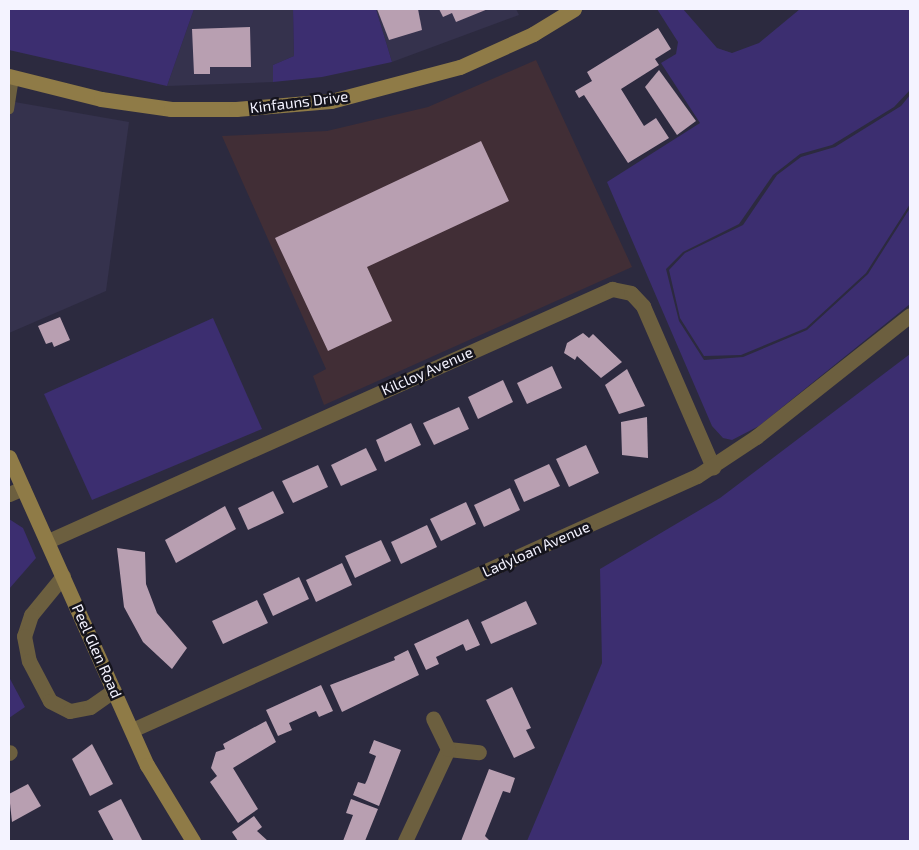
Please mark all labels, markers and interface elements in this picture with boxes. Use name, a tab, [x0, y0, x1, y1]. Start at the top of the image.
street label: Kinfauns Drive	[249, 87, 349, 117]
street label: Kilcloy Avenue	[378, 343, 476, 399]
street label: Ladyloan Avenue	[479, 517, 593, 581]
street label: Peel Glen Road	[68, 601, 126, 701]

